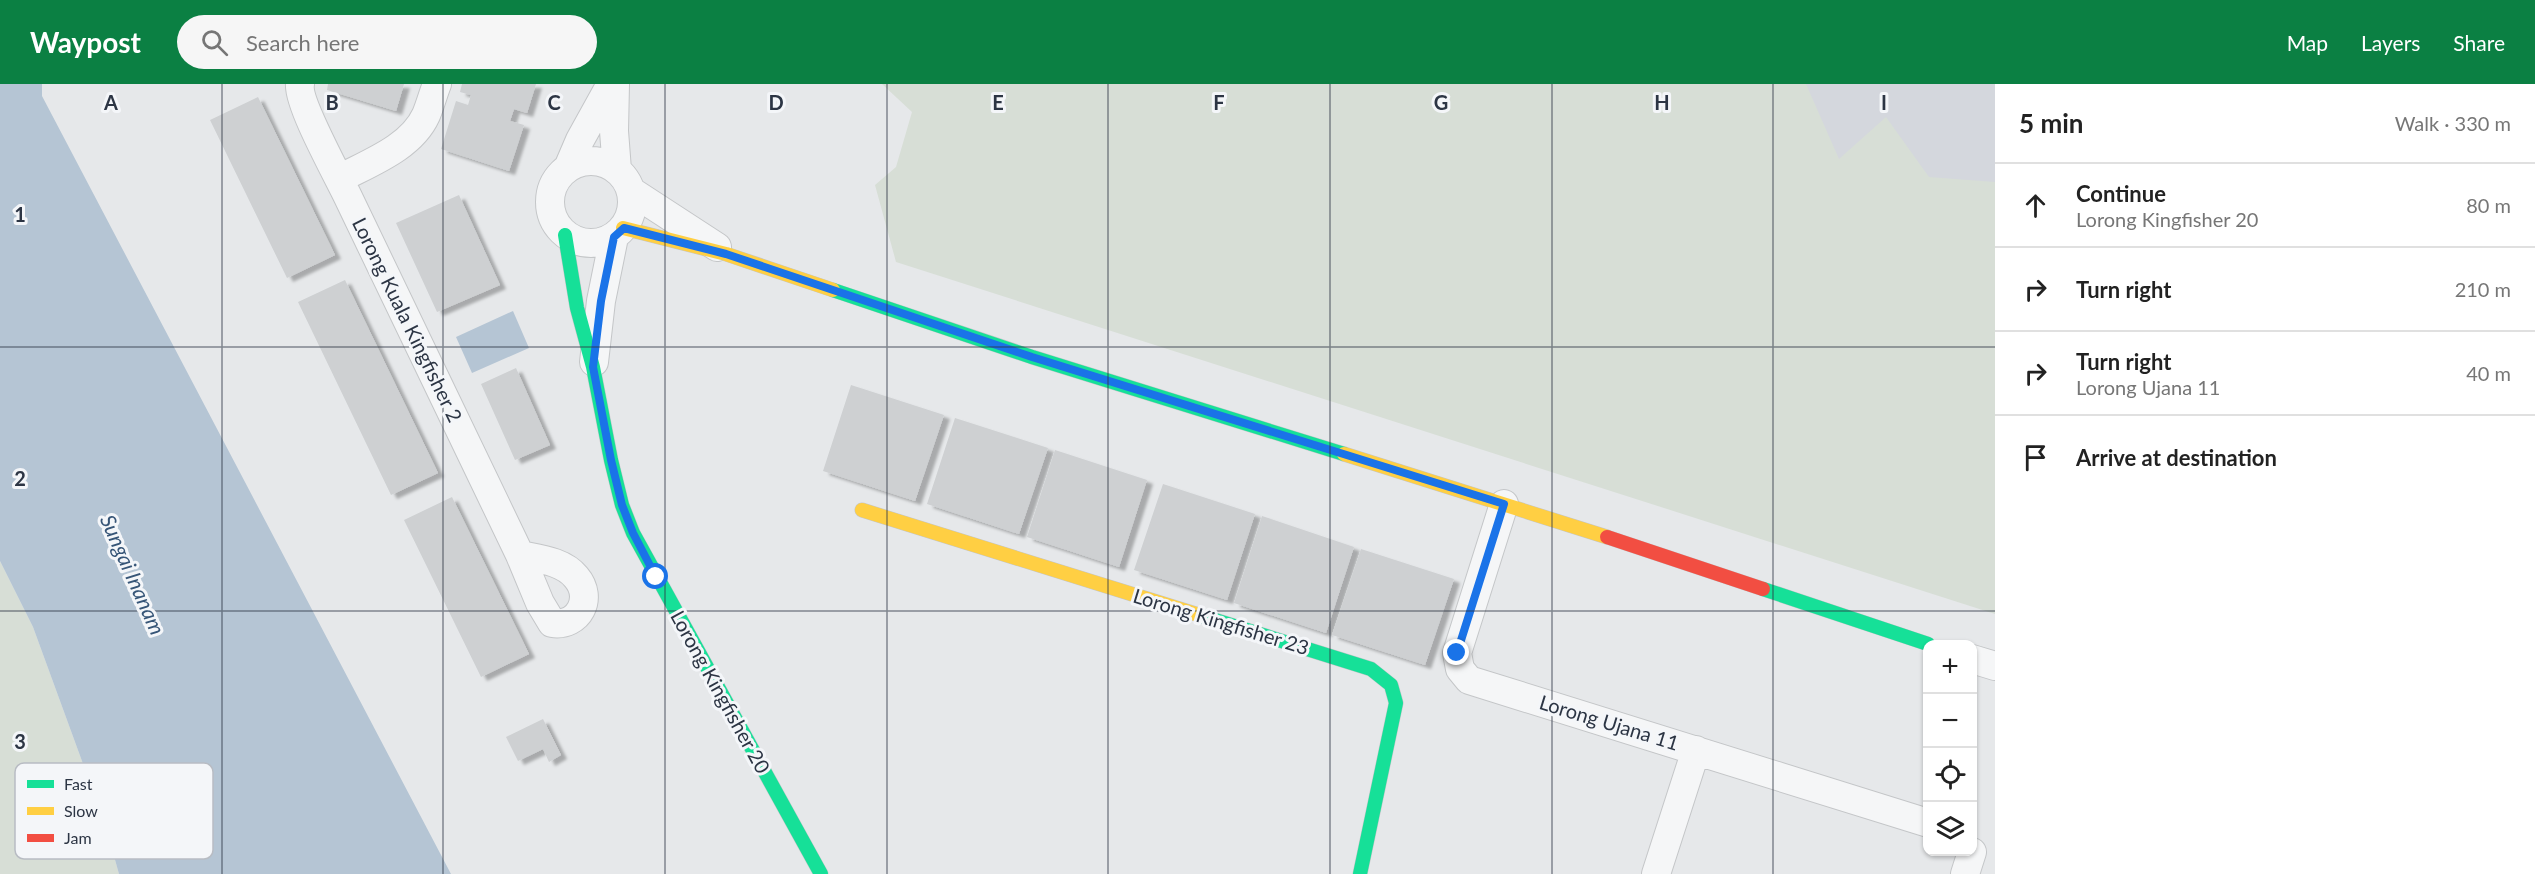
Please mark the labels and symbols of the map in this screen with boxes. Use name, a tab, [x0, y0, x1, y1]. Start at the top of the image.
text: A	[103, 90, 118, 114]
text: B	[325, 90, 339, 114]
text: C	[547, 90, 561, 114]
text: D	[768, 90, 784, 114]
text: E	[992, 90, 1004, 114]
text: F	[1213, 90, 1225, 114]
text: G	[1434, 90, 1448, 114]
text: H	[1654, 90, 1670, 114]
text: I	[1881, 90, 1887, 114]
text: 1	[14, 202, 26, 226]
street label: Lorong Kuala Kingfisher 2	[348, 213, 468, 426]
text: 2	[14, 466, 26, 490]
water label: Sungai Inanam	[96, 510, 171, 638]
route start	[642, 563, 668, 589]
street label: Lorong Kingfisher 23	[1131, 583, 1312, 659]
street label: Lorong Kingfisher 20	[666, 606, 776, 777]
route end	[1443, 639, 1469, 665]
street label: Lorong Ujana 11	[1537, 689, 1682, 755]
text: 3	[14, 729, 26, 753]
legend	[15, 763, 213, 859]
text: Fast	[64, 774, 93, 793]
text: Slow	[64, 801, 98, 820]
text: Jam	[64, 828, 92, 847]

